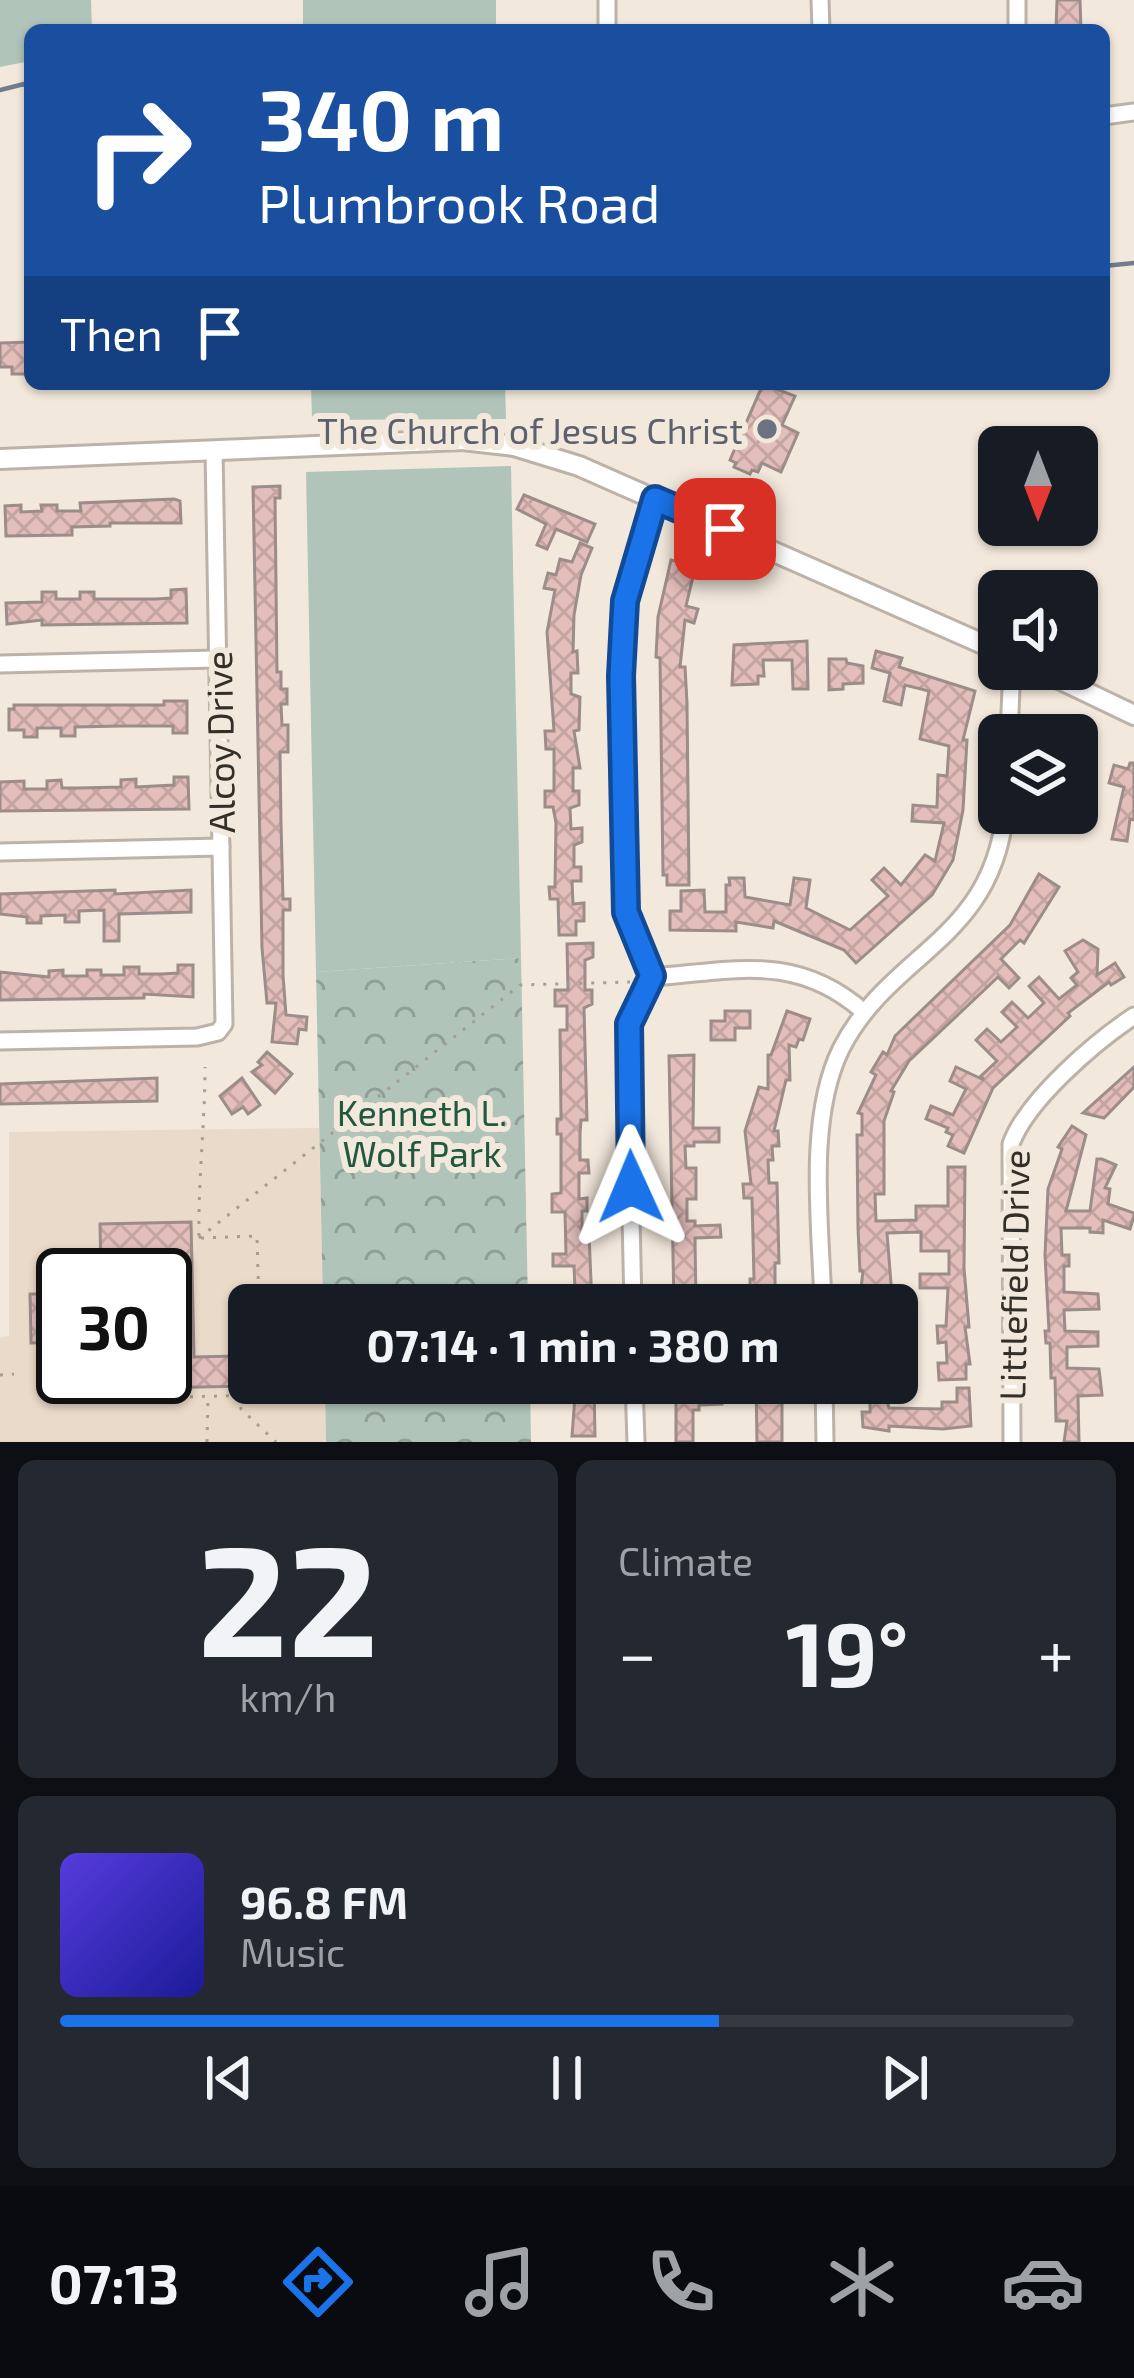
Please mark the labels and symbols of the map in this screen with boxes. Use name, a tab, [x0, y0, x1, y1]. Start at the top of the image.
place label: The Church of Jesus Christ	[317, 408, 743, 451]
marker: The Church of Jesus Christ	[754, 416, 780, 442]
north arrow	[978, 426, 1098, 546]
pin	[674, 478, 776, 580]
street label: Alcoy Drive	[196, 650, 242, 834]
park label: Kenneth L. Wolf Park	[337, 1090, 507, 1174]
position arrow	[568, 1124, 694, 1250]
street label: Littlefield Drive	[989, 1149, 1037, 1401]
speed limit sign: 30	[36, 1248, 192, 1404]

